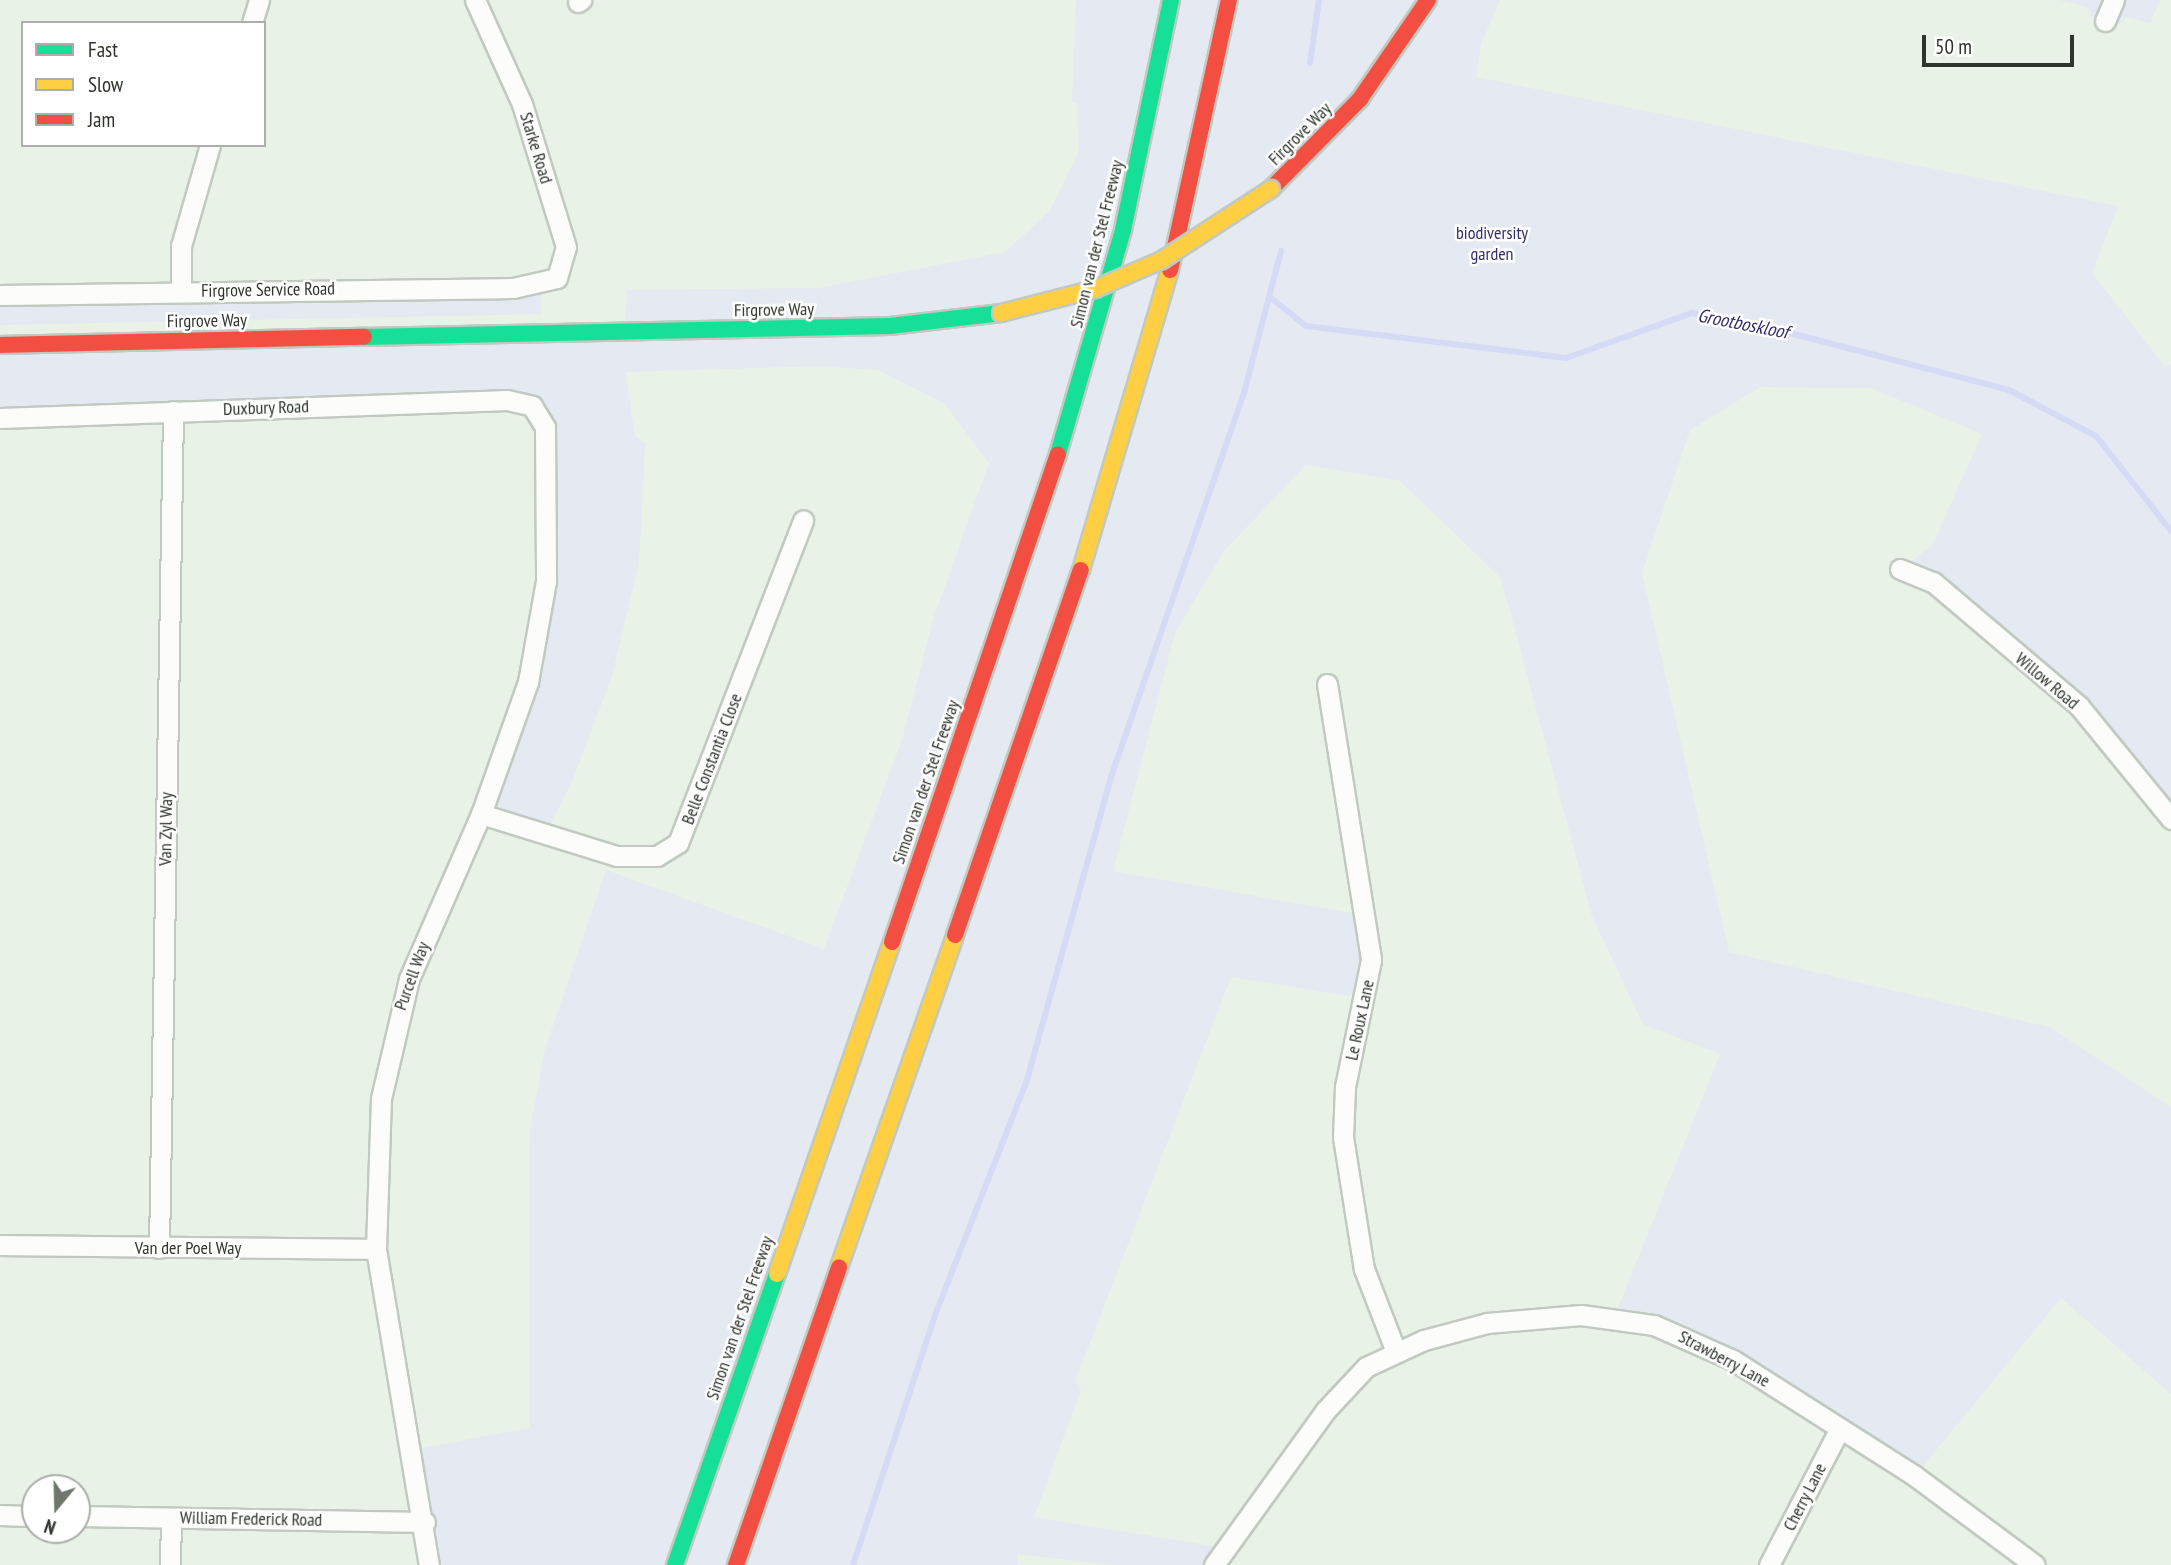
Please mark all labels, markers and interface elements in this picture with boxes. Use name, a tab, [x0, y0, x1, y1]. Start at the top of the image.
legend	[21, 21, 266, 147]
scale bar	[1926, 21, 2078, 65]
text: 50 m	[1935, 33, 1972, 60]
text: Fast	[88, 36, 118, 63]
text: Slow	[88, 71, 123, 98]
street label: Firgrove Way	[1264, 98, 1336, 170]
text: Jam	[88, 106, 115, 133]
street label: Starke Road	[515, 110, 557, 186]
street label: Simon van der Stel Freeway	[1066, 158, 1128, 330]
park label: biodiversity garden	[1456, 223, 1528, 266]
street label: Firgrove Service Road	[201, 278, 335, 302]
street label: Firgrove Way	[734, 299, 814, 321]
water label: Grootboskloof	[1696, 304, 1790, 344]
street label: Firgrove Way	[167, 310, 247, 332]
street label: Duxbury Road	[222, 396, 310, 420]
street label: Willow Road	[2011, 648, 2083, 714]
street label: Belle Constantia Close	[677, 690, 747, 828]
street label: Simon van der Stel Freeway	[888, 697, 964, 867]
street label: Van Zyl Way	[155, 792, 177, 866]
street label: Purcell Way	[390, 939, 434, 1013]
street label: Le Roux Lane	[1341, 977, 1379, 1063]
street label: Simon van der Stel Freeway	[702, 1233, 778, 1403]
street label: Van der Poel Way	[135, 1237, 241, 1259]
street label: Strawberry Lane	[1674, 1326, 1774, 1392]
street label: Cherry Lane	[1779, 1459, 1831, 1535]
north arrow	[21, 1474, 91, 1544]
street label: William Frederick Road	[179, 1507, 323, 1531]
text: N	[41, 1514, 59, 1540]

